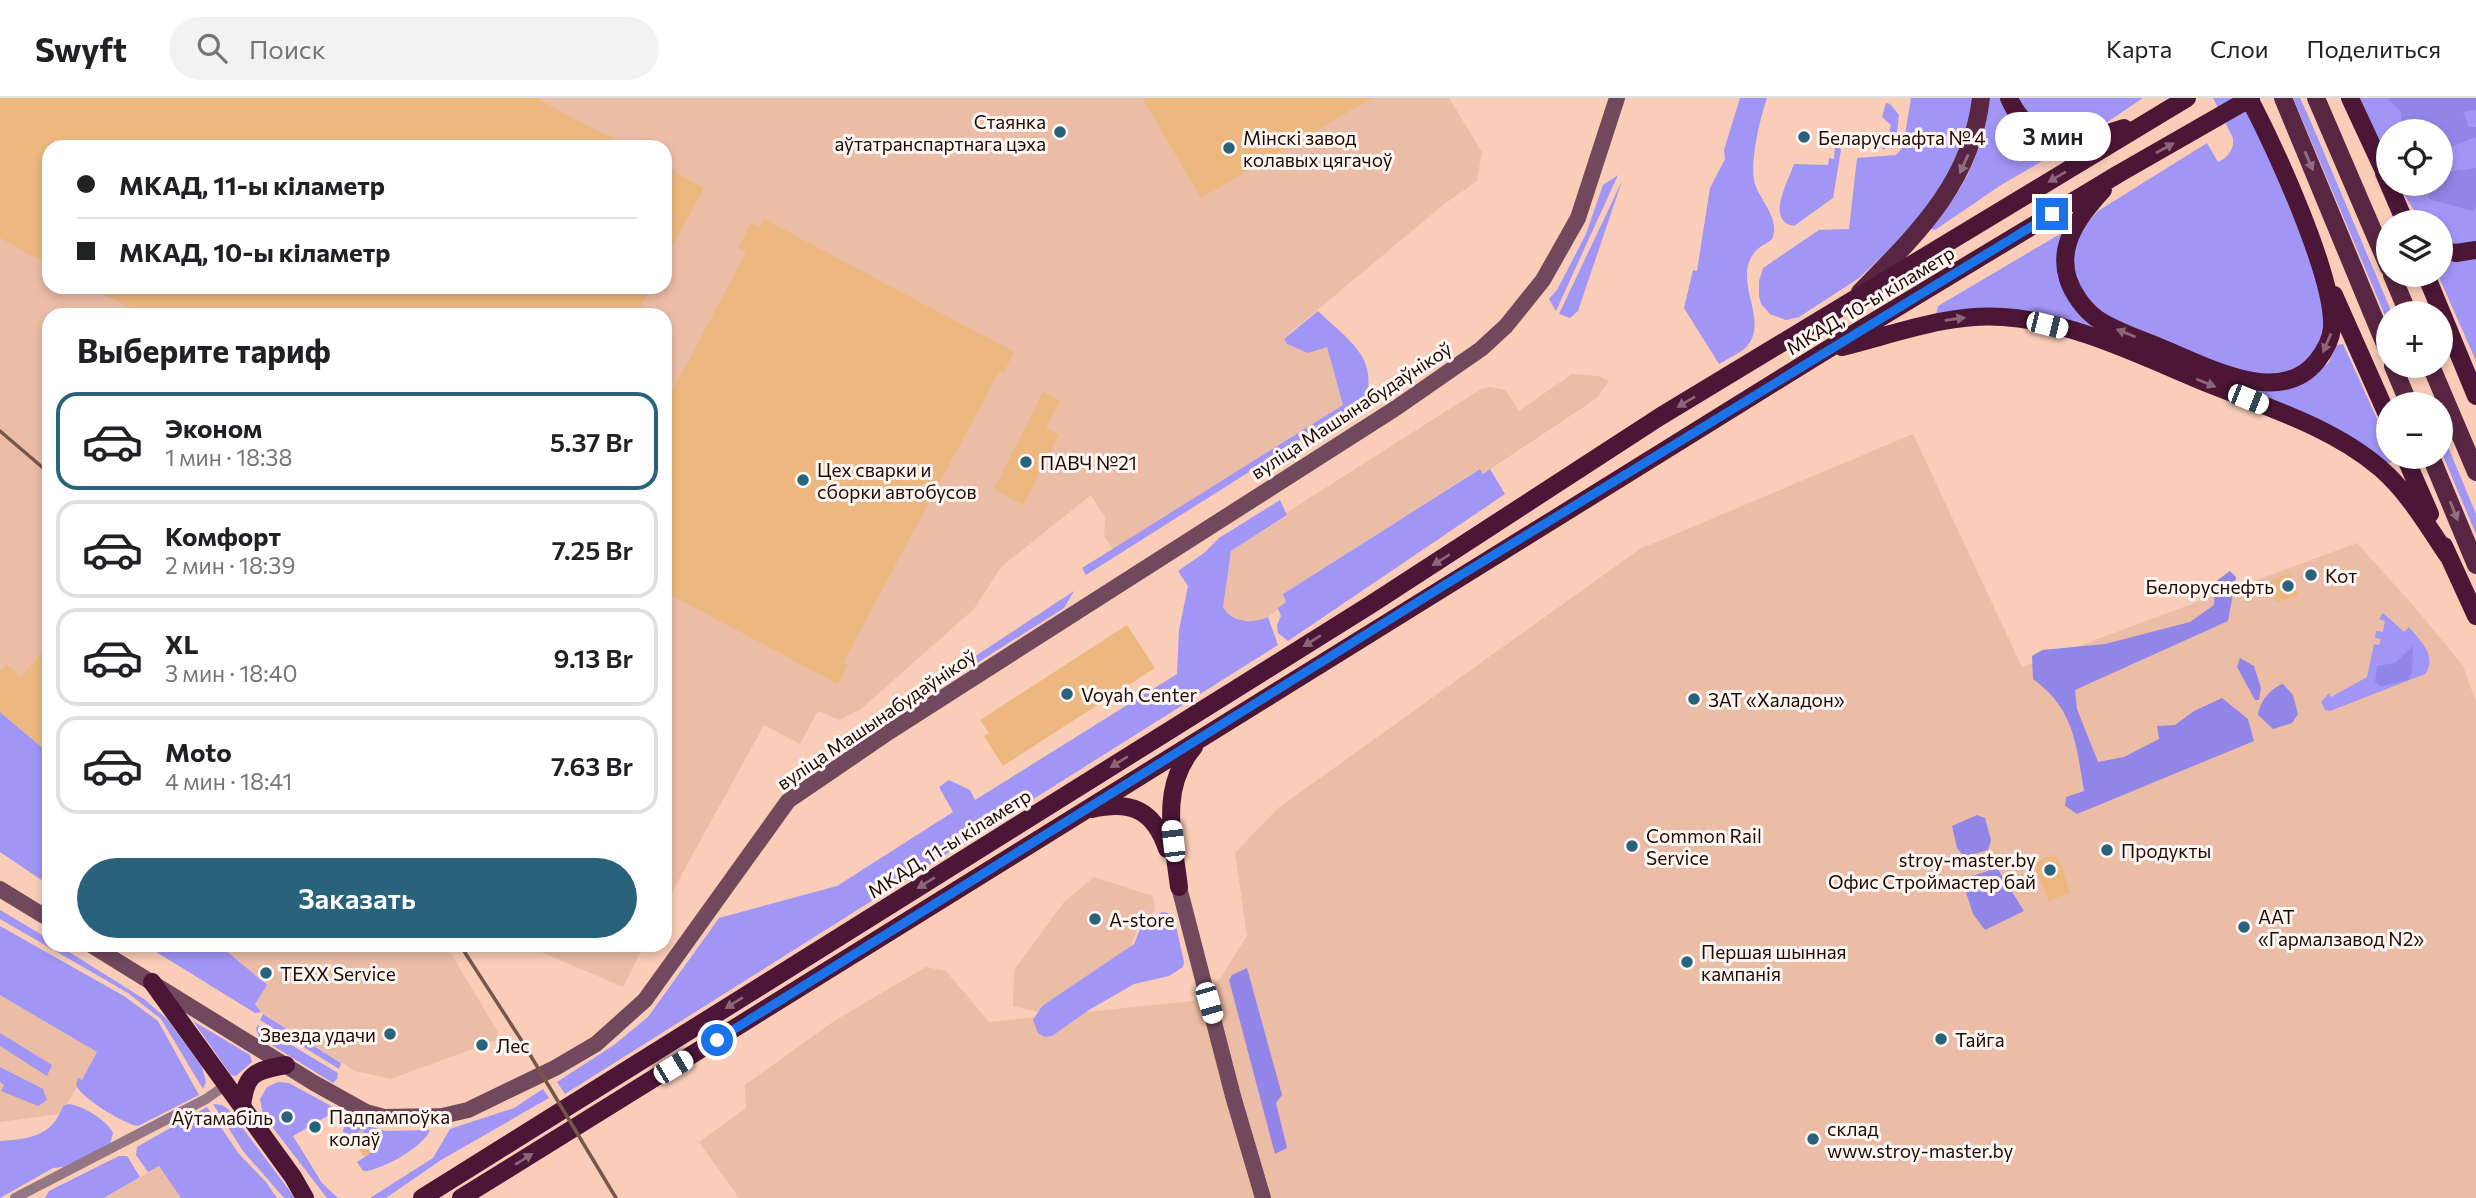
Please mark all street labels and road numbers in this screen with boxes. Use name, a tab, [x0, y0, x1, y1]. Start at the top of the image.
street label: МКАД, 10-ы кіламетр	[1782, 241, 1958, 359]
street label: вуліца Машынабудаўнікоў	[1246, 336, 1456, 484]
street label: вуліца Машынабудаўнікоў	[772, 644, 980, 794]
street label: МКАД, 11-ы кіламетр	[863, 783, 1035, 903]

